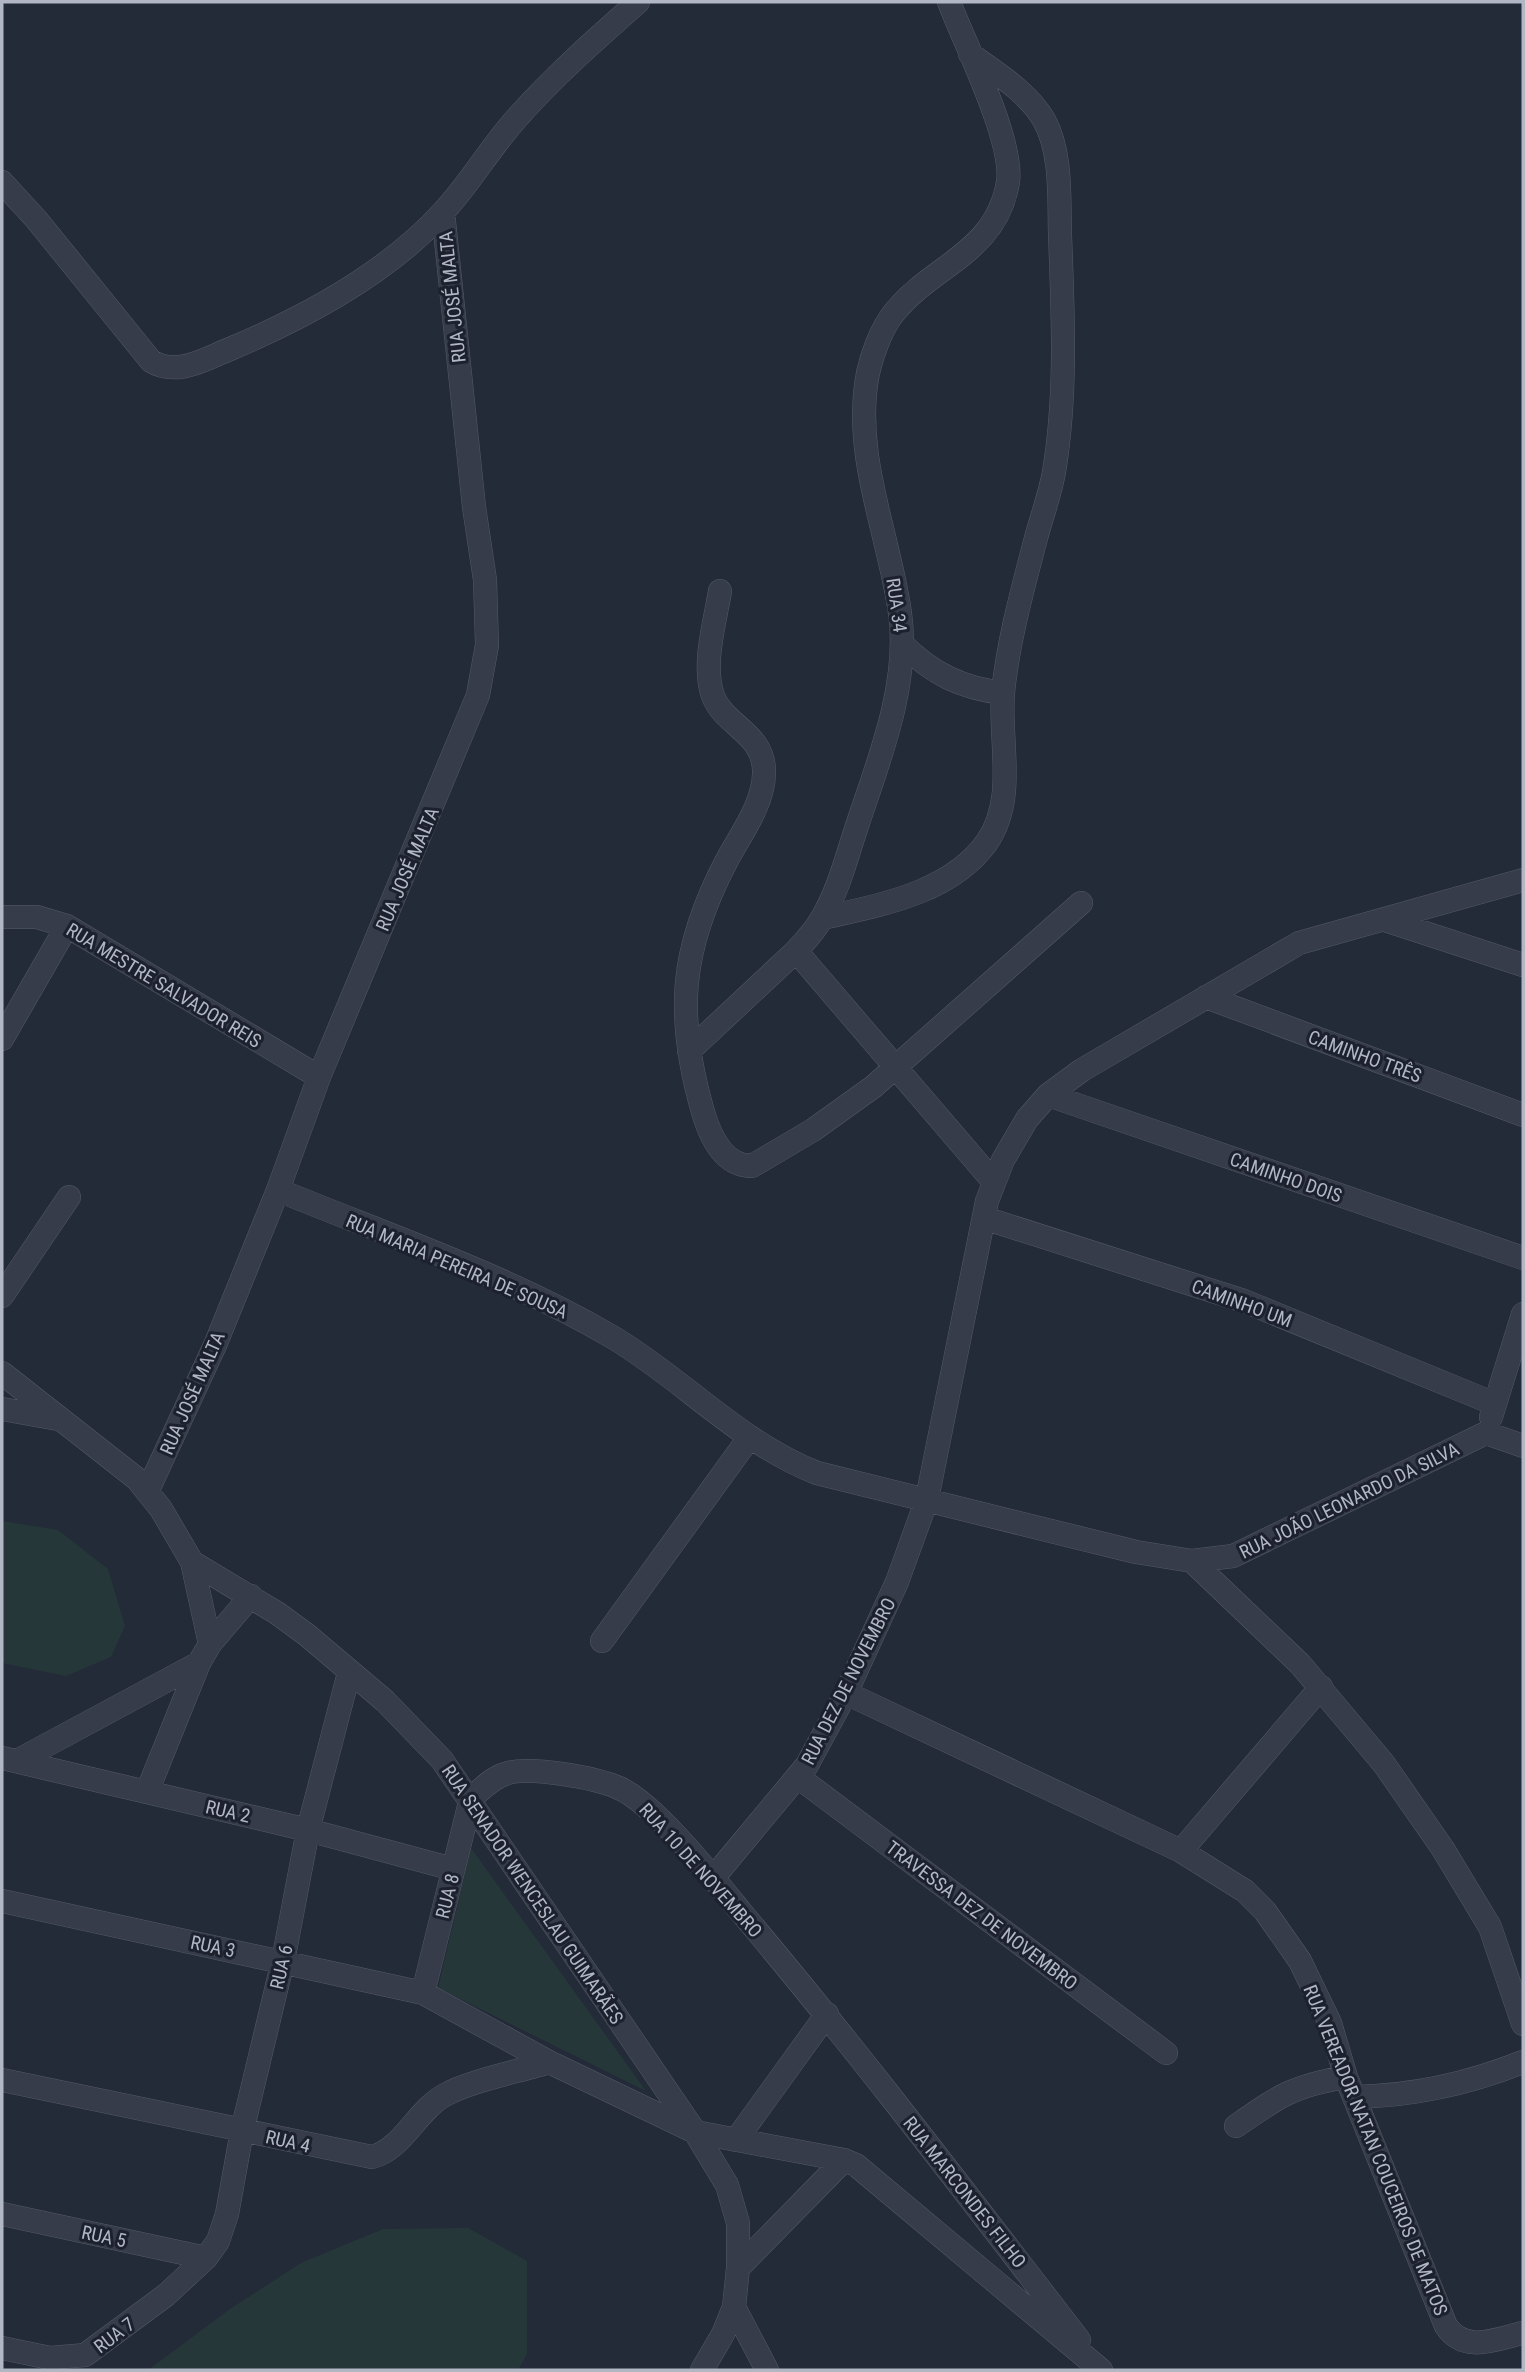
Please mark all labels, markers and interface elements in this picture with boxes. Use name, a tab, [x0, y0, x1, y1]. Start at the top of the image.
street label: RUA JOSÉ MALTA	[434, 230, 471, 364]
street label: RUA 34	[881, 576, 912, 634]
street label: RUA JOSÉ MALTA	[371, 804, 444, 935]
street label: RUA MESTRE SALVADOR REIS	[62, 918, 265, 1053]
street label: CAMINHO TRÊS	[1305, 1025, 1425, 1088]
street label: CAMINHO DOIS	[1227, 1148, 1345, 1207]
street label: RUA MARIA PEREIRA DE SOUSA	[342, 1209, 571, 1324]
street label: CAMINHO UM	[1188, 1275, 1295, 1332]
street label: RUA JOSÉ MALTA	[155, 1328, 230, 1458]
street label: RUA JOÃO LEONARDO DA SILVA	[1236, 1437, 1463, 1564]
street label: RUA DEZ DE NOVEMBRO	[796, 1594, 901, 1769]
street label: RUA SENADOR WENCESLAU GUIMARÃES	[437, 1760, 628, 2029]
street label: RUA 2	[203, 1795, 253, 1828]
street label: RUA 10 DE NOVEMBRO	[634, 1798, 767, 1942]
street label: TRAVESSA DEZ DE NOVEMBRO	[881, 1836, 1082, 1995]
street label: RUA 8	[431, 1871, 464, 1921]
street label: RUA 3	[188, 1931, 237, 1962]
street label: RUA 6	[265, 1942, 298, 1992]
street label: RUA VEREADOR NATAN COUCEIROS DE MATOS	[1298, 1982, 1453, 2319]
street label: RUA MARCONDES FILHO	[898, 2112, 1031, 2273]
street label: RUA 4	[263, 2125, 313, 2158]
street label: RUA 5	[79, 2221, 128, 2252]
street label: RUA 7	[89, 2313, 139, 2358]

